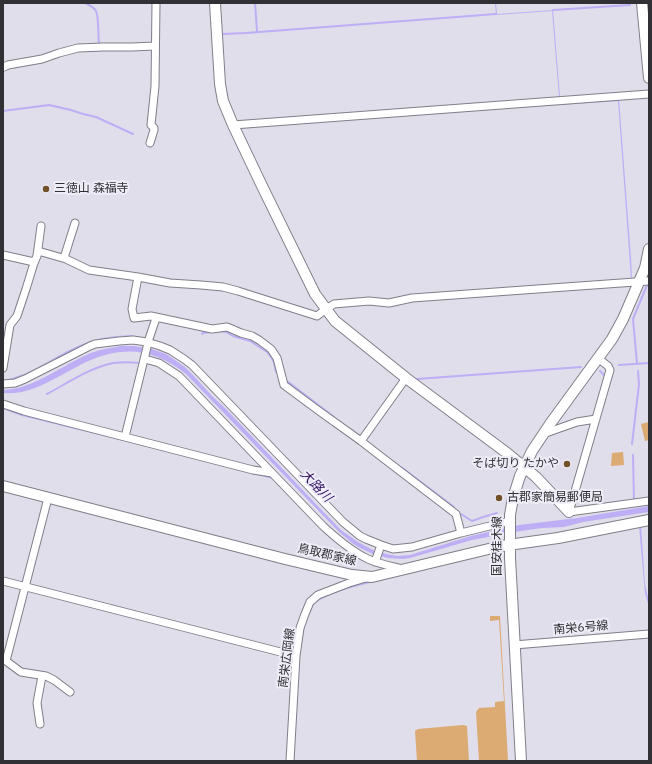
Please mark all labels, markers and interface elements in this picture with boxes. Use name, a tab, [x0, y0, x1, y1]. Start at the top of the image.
place label: 三徳山 森福寺	[54, 182, 129, 196]
marker: 三徳山 森福寺	[41, 184, 51, 194]
place label: そば切り たかや	[472, 457, 559, 471]
marker: そば切り たかや	[562, 459, 572, 469]
water label: 大路川	[297, 467, 335, 505]
place label: 古郡家簡易郵便局	[507, 491, 603, 505]
marker: 古郡家簡易郵便局	[494, 493, 504, 503]
street label: 国安桂木線	[491, 516, 505, 576]
street label: 鳥取郡家線	[296, 541, 358, 569]
street label: 南栄6号線	[553, 618, 609, 638]
street label: 南栄広岡線	[276, 627, 298, 689]

